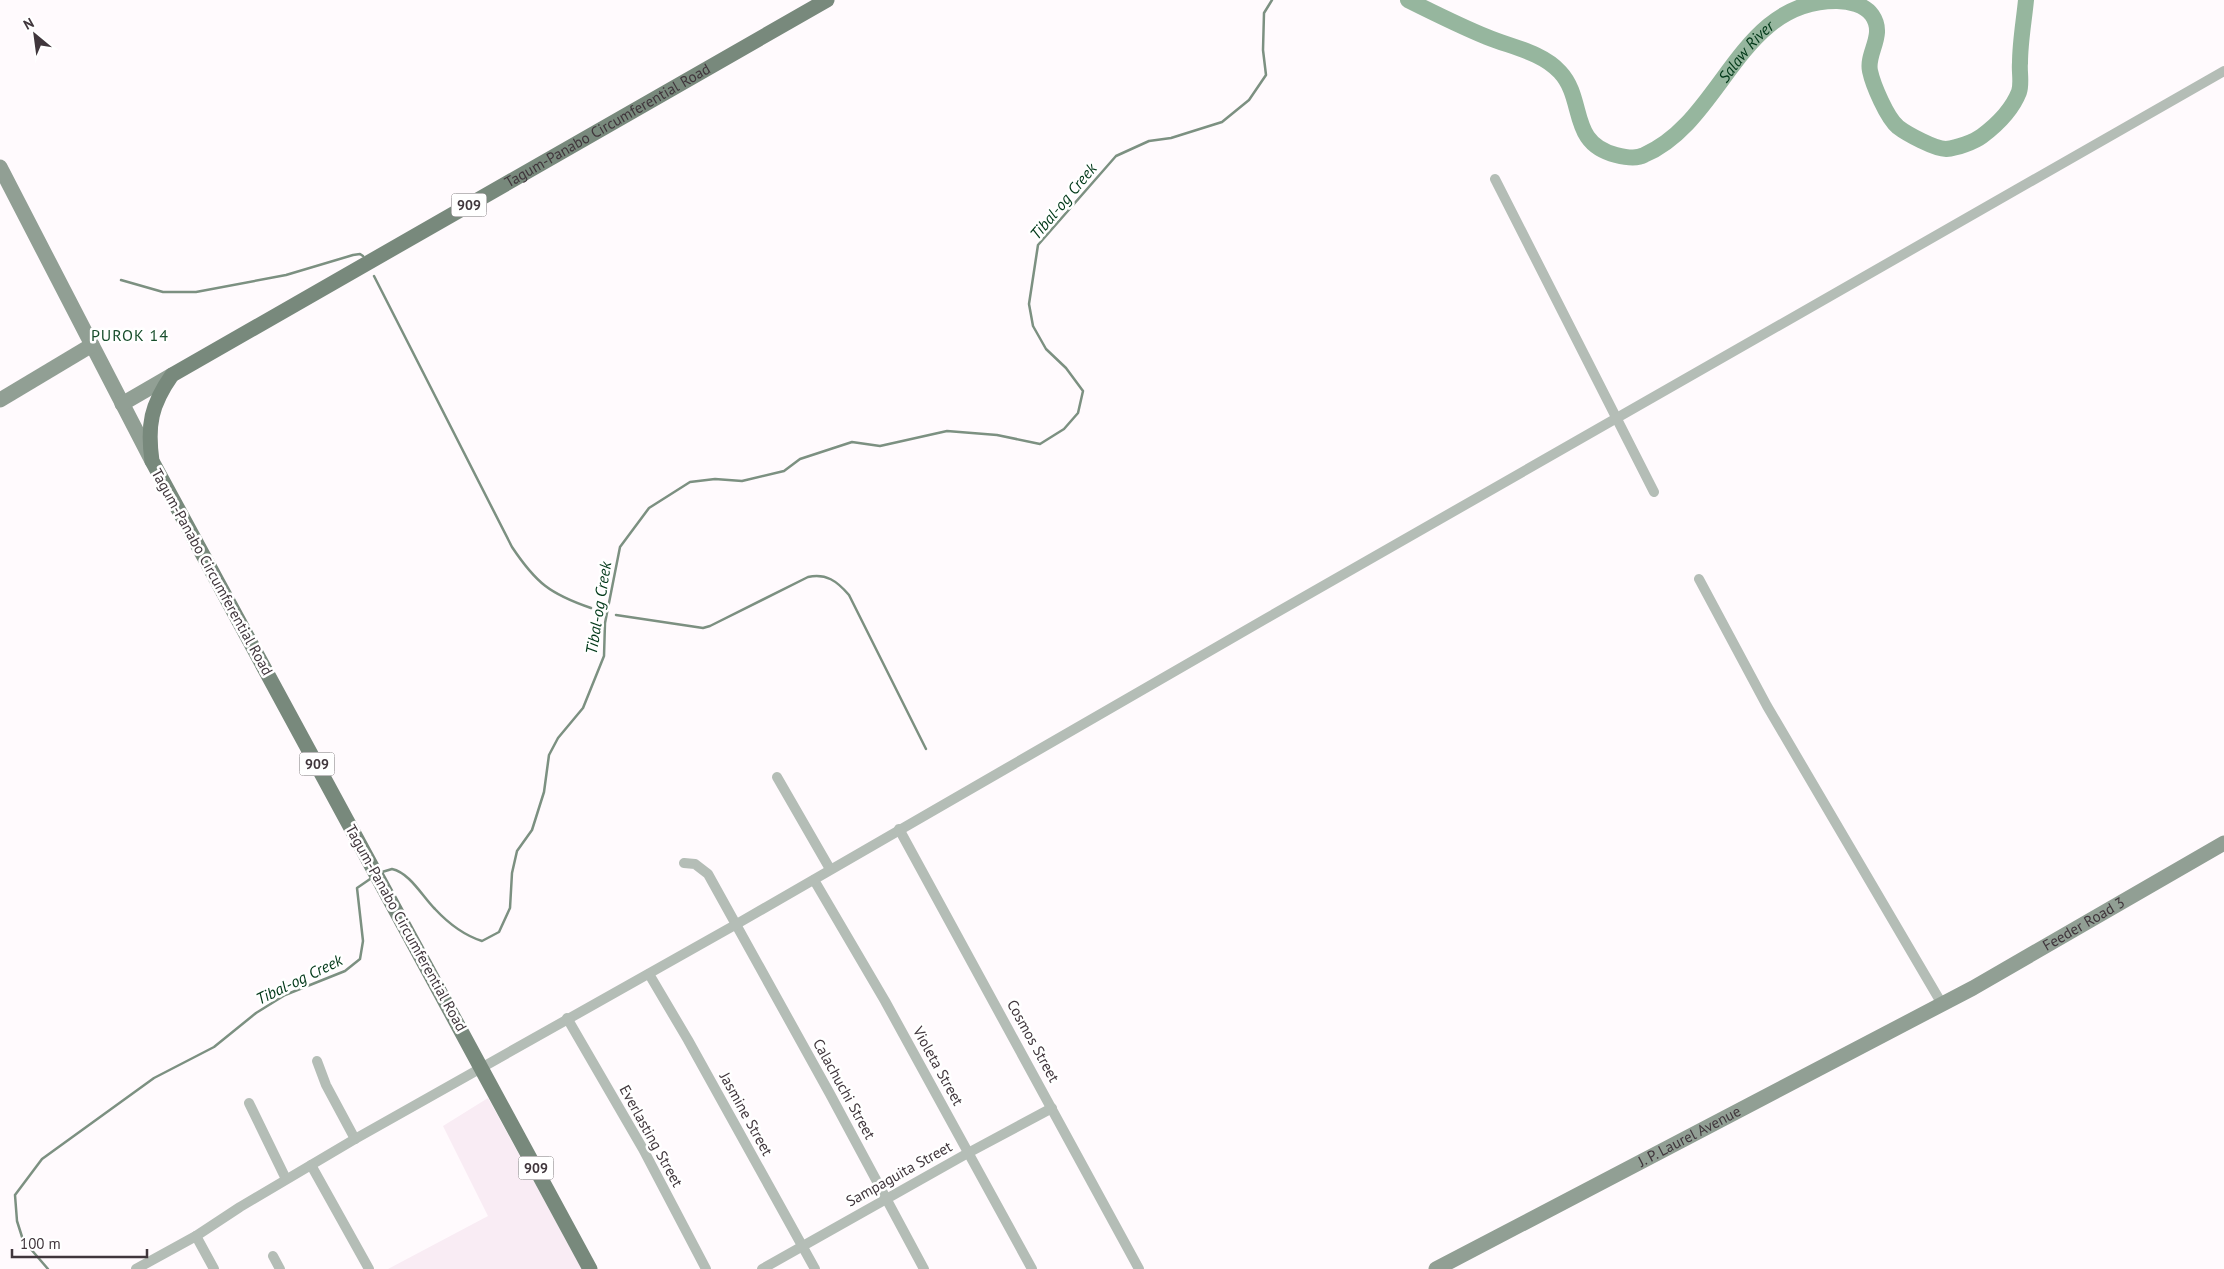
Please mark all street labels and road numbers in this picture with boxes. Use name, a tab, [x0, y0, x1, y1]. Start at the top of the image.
street label: Tagum-Panabo Circumferential Road	[501, 59, 714, 192]
road number: 909	[452, 194, 486, 216]
street label: Tagum-Panabo Circumferential Road	[148, 465, 277, 679]
road number: 909	[300, 752, 334, 776]
street label: Tagum-Panabo Circumferential Road	[342, 821, 471, 1035]
street label: Feeder Road 3	[2039, 892, 2128, 955]
street label: Cosmos Street	[1003, 996, 1064, 1085]
street label: Violeta Street	[908, 1022, 968, 1109]
street label: Calachuchi Street	[809, 1035, 880, 1142]
street label: Jasmine Street	[715, 1068, 777, 1159]
street label: Everlasting Street	[616, 1081, 687, 1190]
street label: J. P. Laurel Avenue	[1634, 1101, 1744, 1171]
street label: Sampaguita Street	[842, 1137, 955, 1211]
road number: 909	[518, 1156, 554, 1180]

